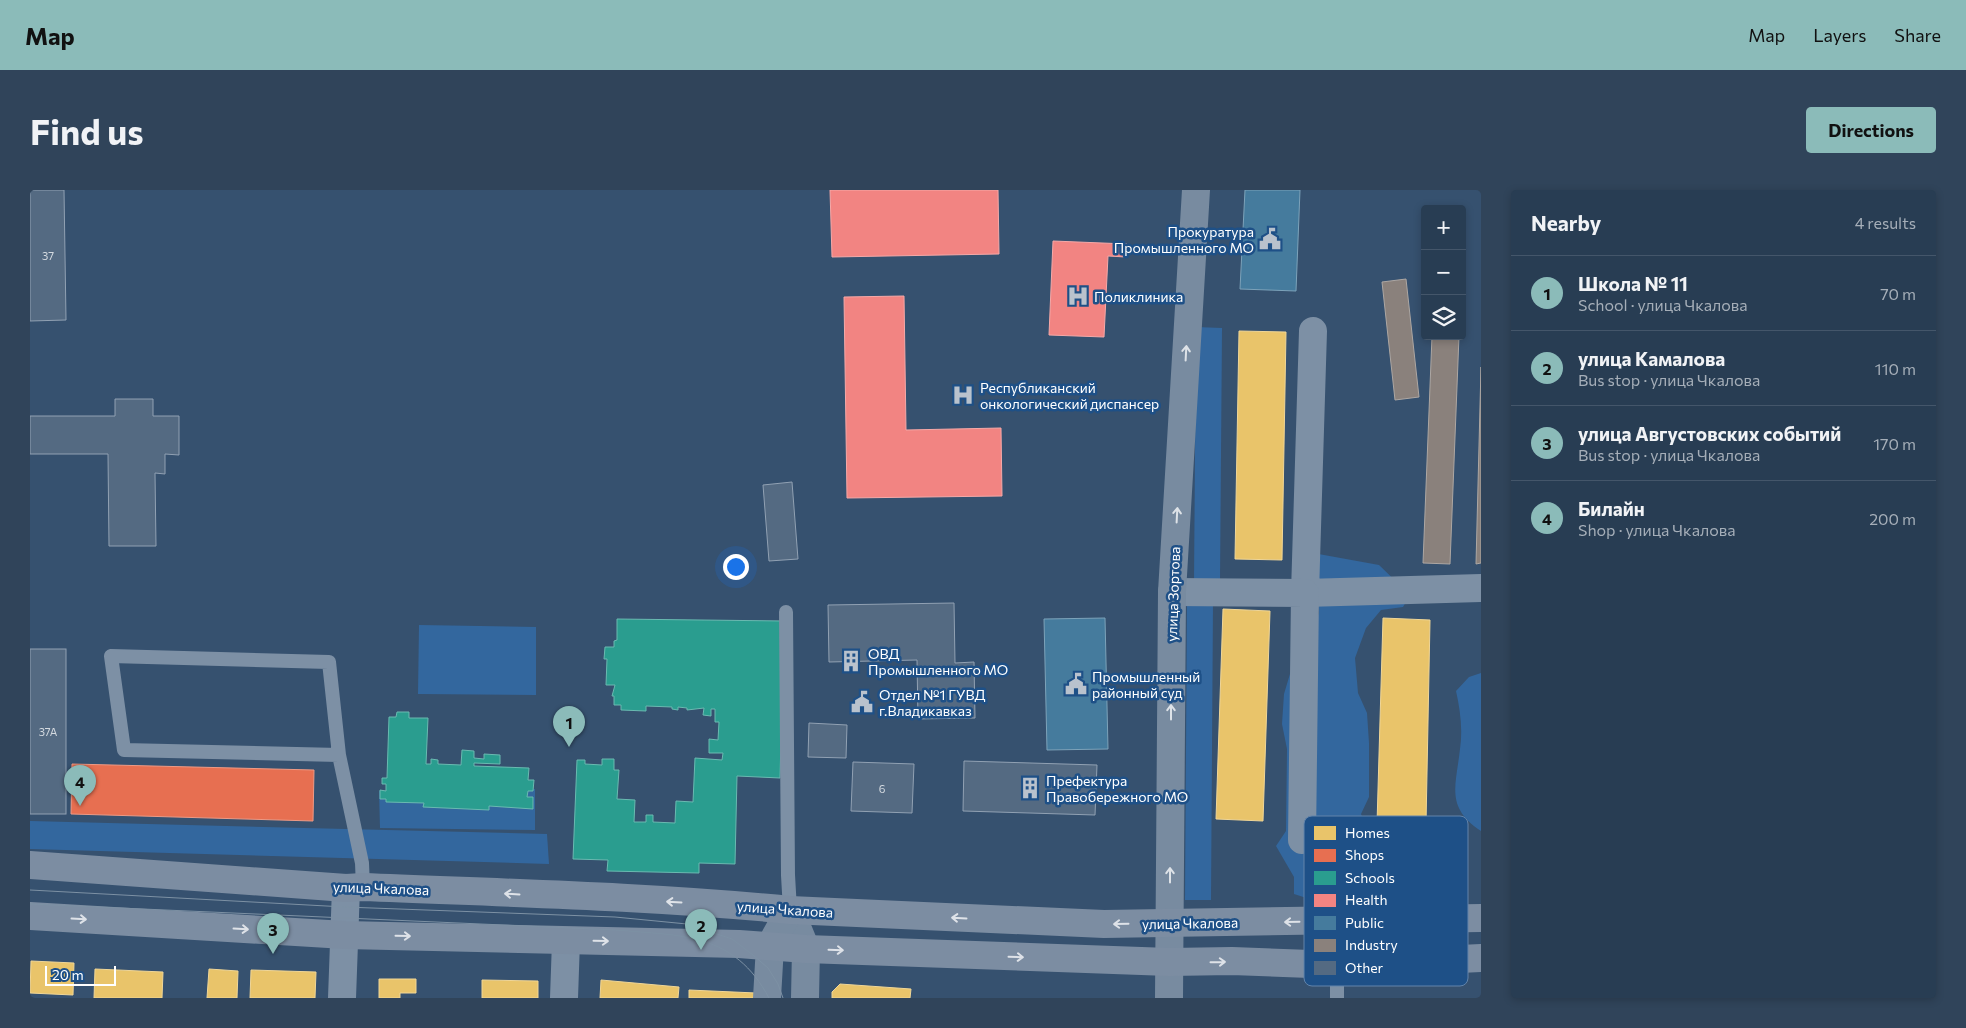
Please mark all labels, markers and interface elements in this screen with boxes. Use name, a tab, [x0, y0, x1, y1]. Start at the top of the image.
text: Map	[25, 21, 75, 50]
text: Map	[1748, 24, 1785, 46]
text: Layers	[1813, 24, 1866, 46]
text: Share	[1894, 24, 1941, 46]
button: Directions	[1806, 107, 1936, 153]
text: Find us	[30, 109, 144, 152]
map controls	[1421, 205, 1466, 340]
button: +	[1421, 205, 1466, 250]
text: Nearby	[1531, 210, 1601, 235]
text: 4 results	[1855, 213, 1916, 232]
place label: Прокуратура Промышленного МО	[1114, 223, 1254, 256]
public building icon: Прокуратура Промышленного МО	[1257, 226, 1283, 252]
house number: 37	[42, 249, 54, 262]
button: −	[1421, 250, 1466, 295]
text: Школа № 11	[1578, 272, 1688, 295]
hospital icon: Поликлиника	[1065, 283, 1091, 309]
text: 1	[1543, 284, 1551, 303]
text: 70 m	[1880, 284, 1916, 303]
place label: Поликлиника	[1094, 288, 1183, 305]
button: layers	[1421, 295, 1466, 340]
text: School · улица Чкалова	[1578, 295, 1748, 314]
one-way arrow	[1181, 345, 1190, 361]
text: улица Камалова	[1578, 347, 1725, 370]
text: 2	[1542, 359, 1552, 378]
text: 110 m	[1875, 359, 1916, 378]
text: Bus stop · улица Чкалова	[1578, 370, 1760, 389]
place label: Республиканский онкологический диспансер	[980, 379, 1159, 412]
hospital icon: Республиканский онкологический диспансер	[950, 382, 976, 408]
text: улица Августовских событий	[1578, 422, 1841, 445]
text: 3	[1542, 434, 1552, 453]
text: 170 m	[1873, 434, 1916, 453]
text: Bus stop · улица Чкалова	[1578, 445, 1760, 464]
text: Билайн	[1578, 497, 1645, 520]
one-way arrow	[1172, 507, 1181, 523]
text: 4	[1542, 509, 1552, 528]
text: 200 m	[1869, 509, 1916, 528]
text: Shop · улица Чкалова	[1578, 520, 1736, 539]
street label: улица Зортова	[1163, 546, 1183, 642]
your location	[723, 554, 749, 580]
place label: ОВД Промышленного МО	[868, 645, 1008, 678]
building icon: ОВД Промышленного МО	[838, 648, 864, 674]
place label: Промышленный районный суд	[1092, 668, 1200, 701]
public building icon: Промышленный районный суд	[1063, 671, 1089, 697]
place label: Отдел №1 ГУВД г.Владикавказ	[879, 686, 986, 719]
public building icon: Отдел №1 ГУВД г.Владикавказ	[849, 689, 875, 715]
one-way arrow	[1166, 704, 1176, 720]
pin: 1	[553, 706, 585, 747]
house number: 37А	[39, 725, 58, 738]
pin: 4	[64, 765, 96, 806]
place label: Префектура Правобережного МО	[1046, 772, 1188, 805]
building icon: Префектура Правобережного МО	[1017, 775, 1043, 801]
house number: 6	[879, 782, 886, 795]
legend	[1304, 816, 1468, 986]
text: Homes	[1345, 824, 1390, 841]
text: Shops	[1345, 846, 1384, 863]
one-way arrow	[1165, 867, 1175, 883]
text: Schools	[1345, 869, 1395, 886]
street label: улица Чкалова	[333, 878, 429, 898]
one-way arrow	[504, 889, 520, 898]
text: Health	[1345, 891, 1388, 908]
one-way arrow	[667, 897, 683, 906]
street label: улица Чкалова	[736, 897, 834, 921]
pin: 2	[685, 909, 717, 950]
pin: 3	[257, 913, 289, 954]
one-way arrow	[951, 913, 967, 922]
one-way arrow	[70, 914, 86, 923]
street label: улица Чкалова	[1142, 914, 1238, 932]
text: Public	[1345, 914, 1384, 931]
one-way arrow	[1285, 917, 1301, 927]
one-way arrow	[1113, 919, 1130, 929]
one-way arrow	[233, 924, 249, 933]
one-way arrow	[395, 932, 411, 941]
one-way arrow	[592, 936, 608, 946]
text: Industry	[1345, 936, 1398, 953]
one-way arrow	[828, 946, 844, 955]
one-way arrow	[1008, 952, 1024, 962]
one-way arrow	[1209, 957, 1225, 966]
text: Other	[1345, 959, 1384, 976]
scale bar	[45, 963, 116, 986]
text: 20 m	[52, 966, 84, 983]

